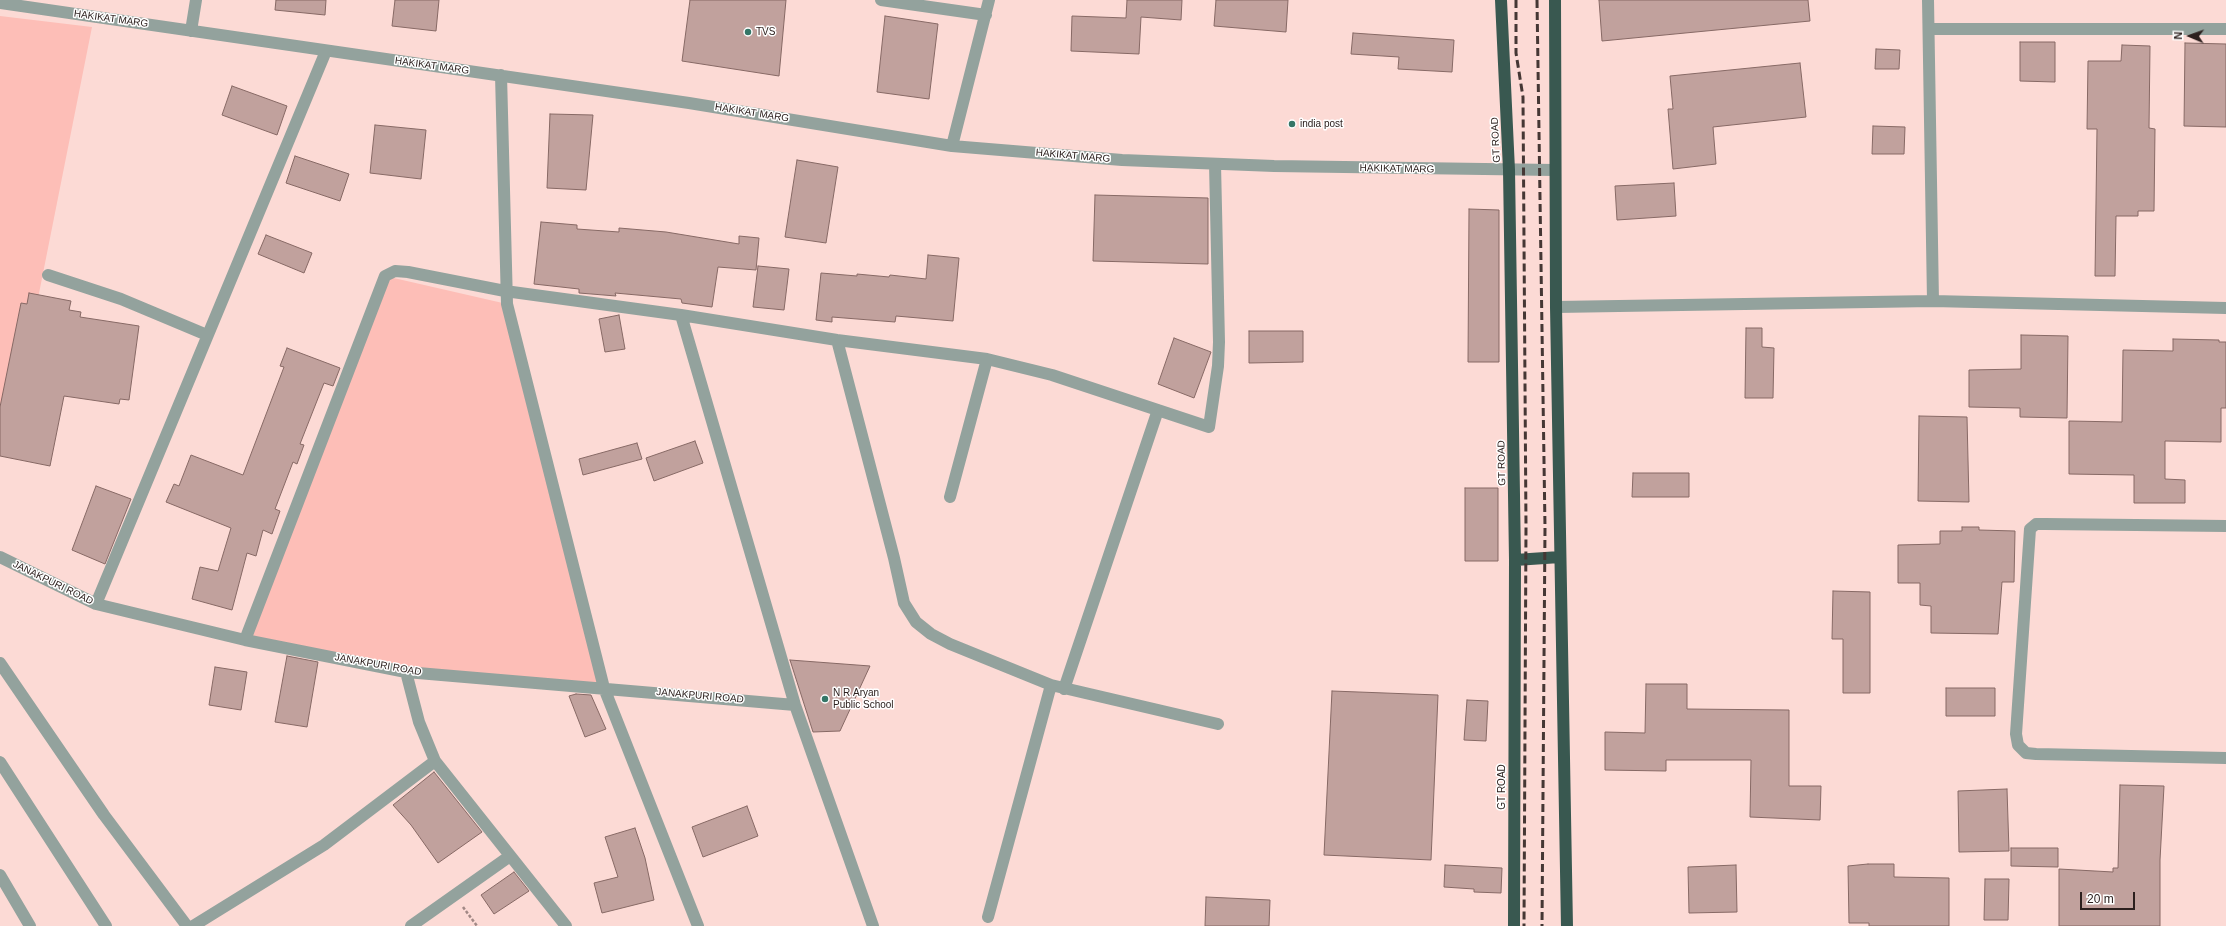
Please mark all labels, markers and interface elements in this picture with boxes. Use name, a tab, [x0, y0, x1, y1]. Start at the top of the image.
street label: HAKIKAT MARG	[73, 8, 149, 30]
north arrow	[2170, 16, 2210, 56]
place label: TVS	[756, 26, 775, 38]
marker: TVS	[743, 27, 753, 37]
text: N	[2172, 31, 2184, 40]
street label: HAKIKAT MARG	[394, 55, 470, 77]
street label: HAKIKAT MARG	[714, 101, 790, 125]
street label: GT ROAD	[1489, 117, 1503, 163]
place label: india post	[1300, 118, 1343, 130]
marker: india post	[1287, 119, 1297, 129]
street label: HAKIKAT MARG	[1035, 147, 1111, 165]
street label: HAKIKAT MARG	[1359, 162, 1435, 176]
street label: GT ROAD	[1496, 440, 1508, 486]
street label: JANAKPURI ROAD	[11, 558, 95, 608]
street label: JANAKPURI ROAD	[334, 651, 422, 679]
street label: JANAKPURI ROAD	[656, 686, 744, 706]
place label: N R Aryan Public School	[833, 687, 894, 710]
marker: N R Aryan Public School	[820, 694, 830, 704]
street label: GT ROAD	[1496, 764, 1508, 810]
scale bar	[2082, 884, 2137, 910]
text: 20 m	[2087, 892, 2114, 906]

